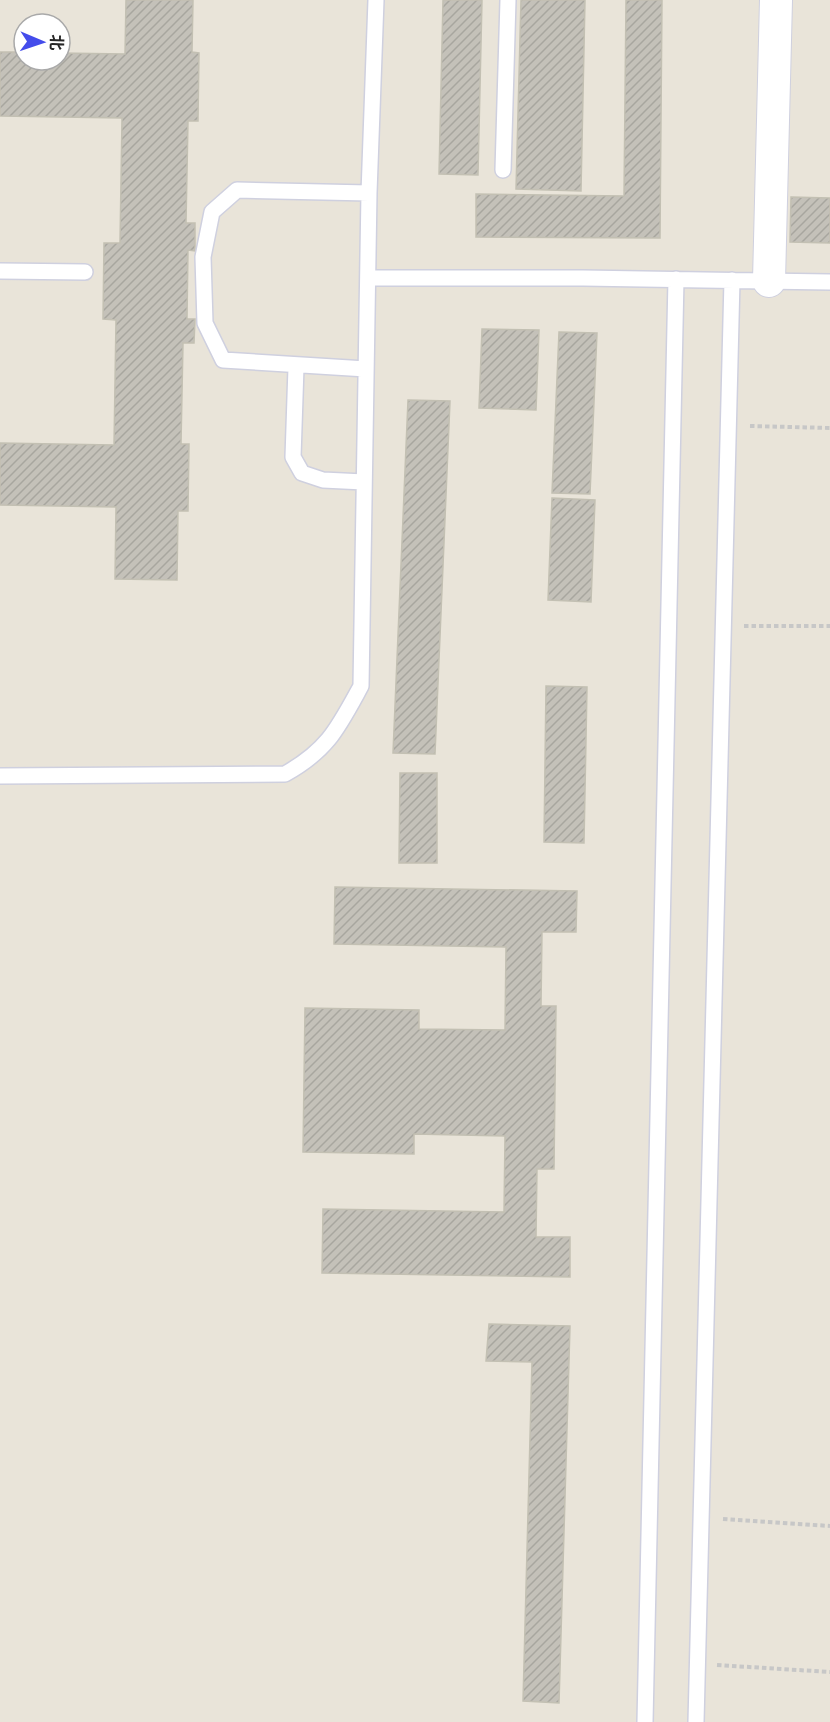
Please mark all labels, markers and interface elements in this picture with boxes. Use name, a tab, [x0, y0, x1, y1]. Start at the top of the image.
north arrow	[12, 12, 72, 72]
text: 北	[46, 34, 67, 51]

